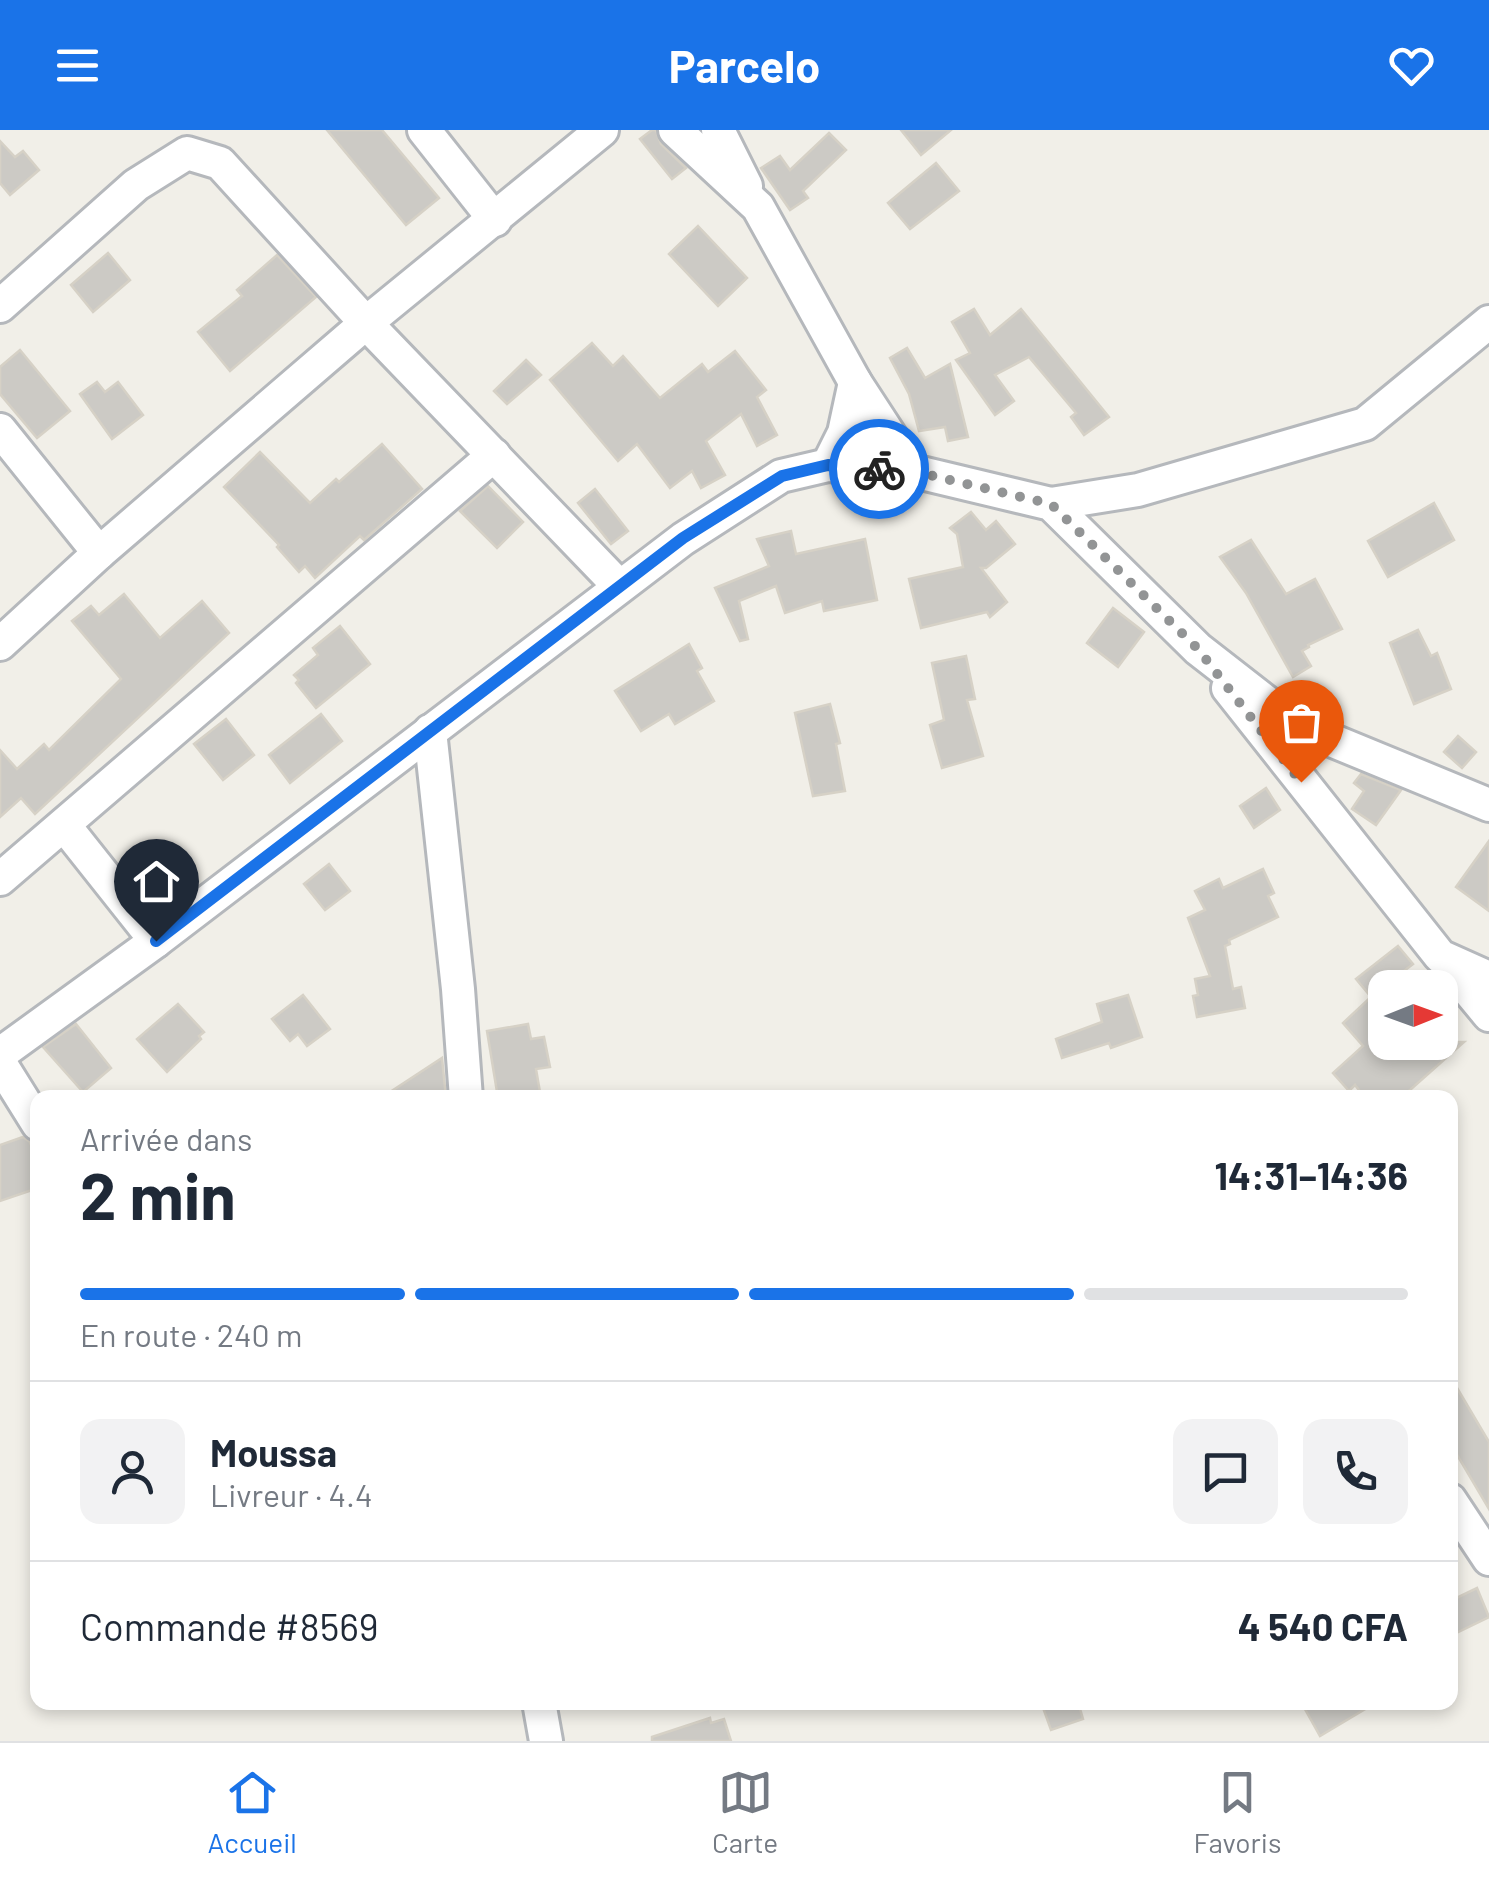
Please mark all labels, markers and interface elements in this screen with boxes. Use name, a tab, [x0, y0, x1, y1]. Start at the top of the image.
icon: menu	[50, 38, 105, 93]
text: Parcelo	[669, 38, 820, 92]
icon: heart	[1384, 38, 1439, 93]
courier	[829, 419, 929, 519]
icon: bike	[852, 442, 907, 497]
pin	[1259, 680, 1344, 783]
icon: bag	[1274, 695, 1329, 750]
pin	[114, 839, 199, 942]
icon: home	[129, 854, 184, 909]
north arrow	[1368, 970, 1458, 1060]
map controls	[1368, 970, 1458, 1060]
text: Arrivée dans	[80, 1119, 253, 1157]
text: 14:31–14:36	[1215, 1152, 1408, 1198]
text: 2 min	[80, 1155, 236, 1233]
text: En route · 240 m	[80, 1315, 303, 1353]
button: person	[80, 1419, 185, 1524]
button: chat	[1173, 1419, 1278, 1524]
button: phone	[1303, 1419, 1408, 1524]
text: Moussa	[210, 1429, 337, 1475]
text: Livreur · 4.4	[210, 1475, 373, 1513]
text: Commande #8569	[80, 1603, 379, 1649]
text: 4 540 CFA	[1238, 1603, 1408, 1649]
tab: Accueil	[208, 1765, 297, 1859]
tab: Carte	[712, 1765, 778, 1859]
tab: Favoris	[1193, 1765, 1281, 1859]

